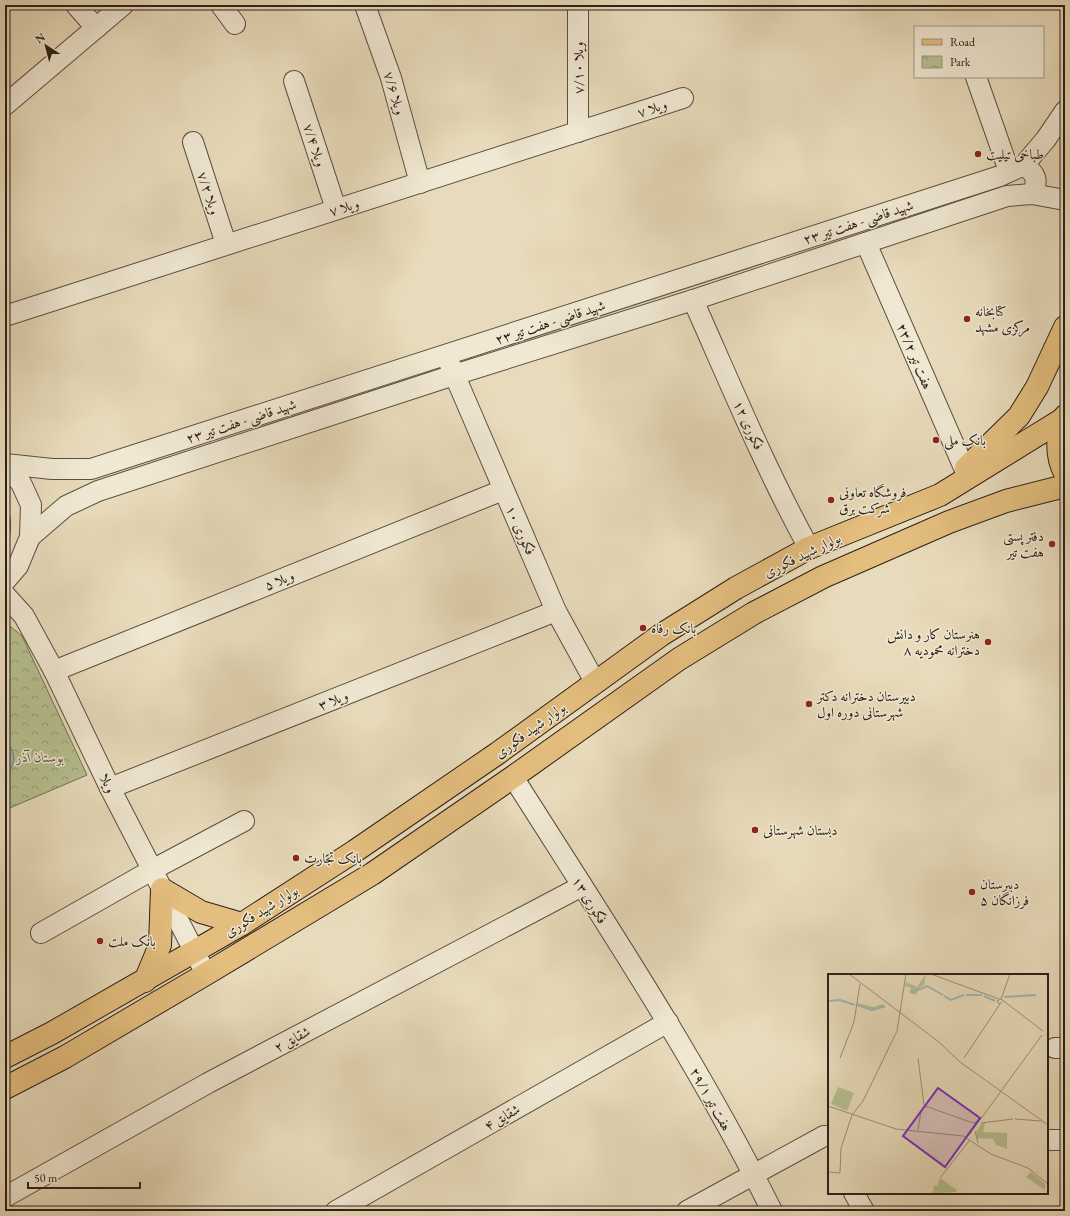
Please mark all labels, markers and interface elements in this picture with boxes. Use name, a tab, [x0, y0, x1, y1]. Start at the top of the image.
north arrow	[26, 26, 66, 66]
legend	[914, 26, 1044, 78]
text: N	[32, 30, 48, 46]
text: Road	[950, 34, 976, 50]
street label: ویلا ۷/۱۰	[569, 42, 587, 94]
text: Park	[950, 54, 971, 70]
street label: ویلا ۷/۶	[380, 69, 410, 117]
street label: ویلا ۷	[635, 95, 669, 121]
street label: ویلا ۷/۴	[300, 121, 330, 169]
place label: طباخی تیلیت	[986, 145, 1044, 163]
marker: طباخی تیلیت	[973, 149, 983, 159]
street label: ویلا ۷/۲	[194, 169, 224, 217]
street label: ویلا ۷	[327, 194, 361, 220]
street label: شهید قاضی - هفت تیر ۲۳	[801, 196, 916, 249]
street label: شهید قاضی - هفت تیر ۲۳	[493, 296, 608, 349]
place label: کتابخانه مرکزی مشهد	[975, 302, 1030, 337]
marker: کتابخانه مرکزی مشهد	[962, 314, 972, 324]
street label: هفت تیر ۲۳/۲	[893, 320, 937, 392]
street label: شهید قاضی - هفت تیر ۲۳	[184, 395, 299, 448]
street label: فکوری ۱۲	[730, 397, 768, 453]
place label: بانک ملی	[944, 431, 986, 450]
marker: بانک ملی	[931, 435, 941, 445]
place label: فروشگاه تعاونی شرکت برق	[839, 483, 906, 518]
marker: فروشگاه تعاونی شرکت برق	[826, 495, 836, 505]
street label: فکوری ۱۰	[502, 502, 540, 558]
place label: دفتر پستی هفت تیر	[1003, 527, 1044, 561]
street label: بولوار شهید فکوری	[760, 528, 844, 582]
marker: دفتر پستی هفت تیر	[1047, 539, 1057, 549]
street label: ویلا ۵	[261, 566, 297, 594]
place label: بانک رفاه	[651, 619, 697, 637]
marker: بانک رفاه	[638, 623, 648, 633]
place label: هنرستان کار و دانش دخترانه محمودیه ۸	[887, 625, 980, 659]
marker: هنرستان کار و دانش دخترانه محمودیه ۸	[983, 637, 993, 647]
street label: ویلا ۳	[315, 686, 351, 714]
place label: دبیرستان دخترانه دکتر شهرستانی دوره اول	[815, 687, 916, 722]
street label: بولوار شهید فکوری	[491, 698, 570, 763]
marker: دبیرستان دخترانه دکتر شهرستانی دوره اول	[804, 699, 814, 709]
park label: بوستان آذر	[15, 748, 64, 766]
street label: ویلا	[96, 770, 120, 796]
place label: دبستان شهرستانی	[763, 821, 838, 840]
marker: دبستان شهرستانی	[750, 825, 760, 835]
place label: بانک تجارت	[304, 849, 362, 867]
marker: بانک تجارت	[291, 853, 301, 863]
street label: فکوری ۱۳	[568, 873, 612, 927]
place label: دبیرستان فرزانگان ۵	[980, 875, 1029, 909]
street label: بولوار شهید فکوری	[221, 881, 302, 942]
marker: دبیرستان فرزانگان ۵	[967, 887, 977, 897]
place label: بانک ملت	[108, 932, 156, 950]
marker: بانک ملت	[95, 936, 105, 946]
inset map	[828, 974, 1048, 1194]
street label: شقایق ۲	[271, 1022, 313, 1056]
street label: هفت تیر ۲۹/۱	[686, 1064, 736, 1134]
street label: شقایق ۴	[481, 1100, 523, 1134]
scale bar	[28, 1164, 140, 1190]
text: 50 m	[34, 1170, 58, 1186]

